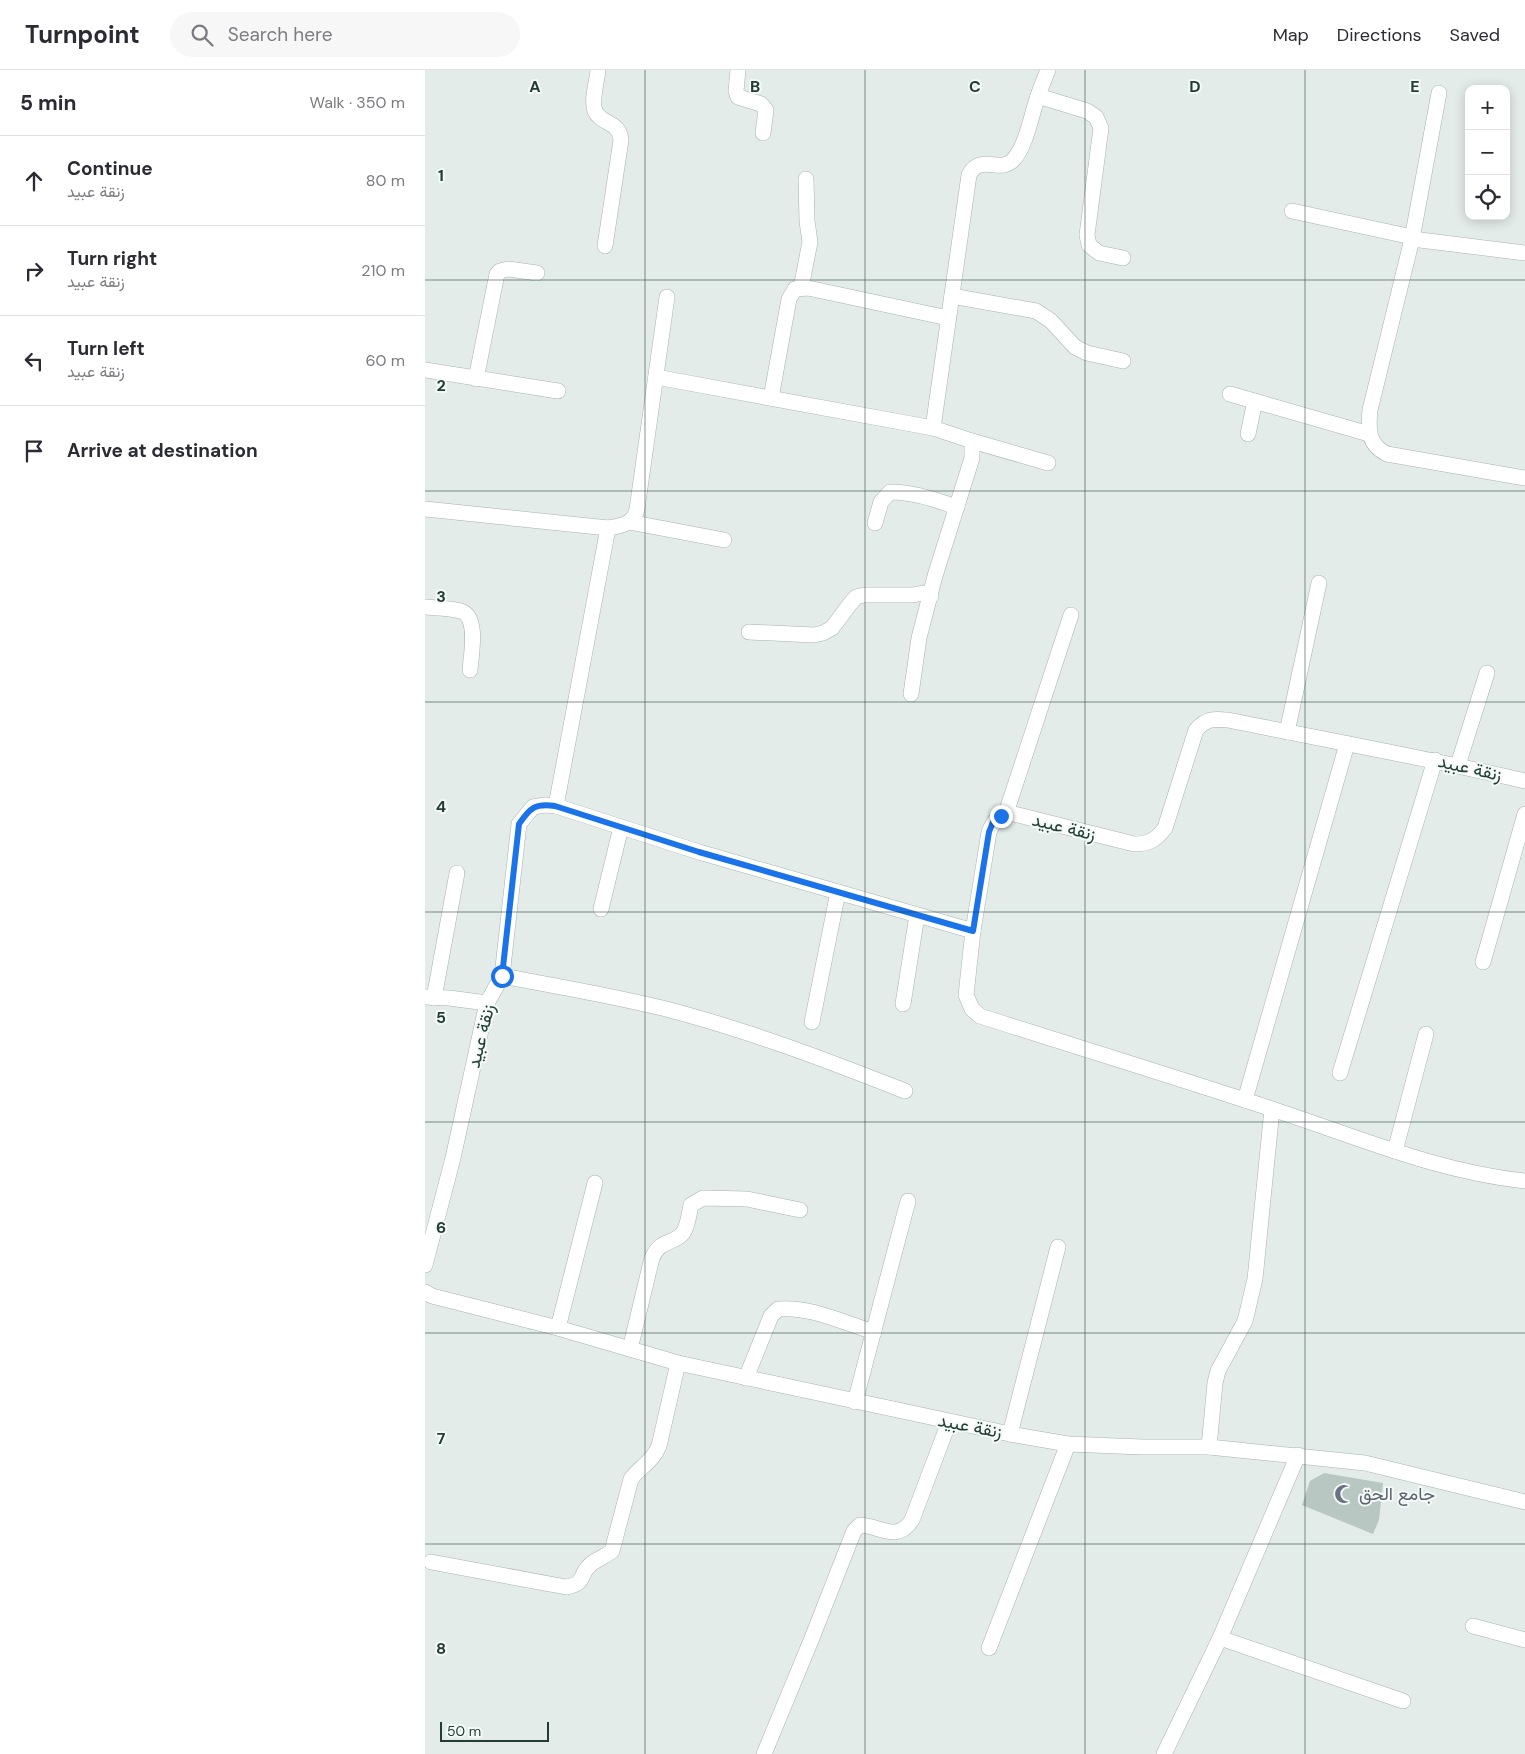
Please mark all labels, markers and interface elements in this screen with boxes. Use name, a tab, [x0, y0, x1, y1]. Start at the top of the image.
search box	[170, 12, 520, 57]
text: Turnpoint	[25, 19, 140, 50]
icon: search	[188, 21, 216, 49]
text: Search here	[228, 22, 333, 47]
text: Map	[1273, 23, 1309, 47]
text: Directions	[1337, 23, 1422, 47]
text: Saved	[1450, 23, 1500, 47]
text: A	[529, 76, 541, 97]
text: B	[750, 76, 760, 97]
text: C	[969, 76, 981, 97]
text: D	[1189, 76, 1201, 97]
text: E	[1410, 76, 1420, 97]
map controls	[1465, 85, 1510, 220]
button: +	[1465, 85, 1510, 130]
text: 5 min	[20, 89, 76, 117]
text: Walk · 350 m	[310, 92, 405, 113]
button: −	[1465, 130, 1510, 175]
text: Continue	[67, 156, 153, 181]
text: 1	[438, 165, 444, 186]
icon: ahead	[20, 167, 48, 195]
text: 80 m	[366, 170, 405, 191]
button: locate	[1465, 175, 1510, 220]
text: زنقة عبيد	[67, 181, 125, 202]
text: Turn right	[67, 246, 157, 271]
icon: right	[20, 257, 48, 285]
text: 210 m	[361, 260, 405, 281]
text: زنقة عبيد	[67, 271, 125, 292]
text: Turn left	[67, 336, 145, 361]
icon: left	[20, 347, 48, 375]
text: 60 m	[365, 350, 405, 371]
text: زنقة عبيد	[67, 361, 125, 382]
text: 2	[436, 375, 446, 396]
icon: arrive	[20, 437, 48, 465]
text: Arrive at destination	[67, 438, 258, 463]
text: 3	[436, 586, 446, 607]
street label: زنقة عبيد	[1436, 749, 1504, 787]
text: 4	[436, 796, 446, 817]
route end	[990, 805, 1013, 828]
street label: زنقة عبيد	[1030, 808, 1098, 846]
route start	[491, 965, 514, 988]
street label: زنقة عبيد	[462, 1002, 500, 1070]
text: 5	[436, 1007, 446, 1028]
text: 6	[436, 1217, 446, 1238]
street label: زنقة عبيد	[936, 1408, 1004, 1444]
text: 7	[437, 1428, 446, 1449]
place label: جامع الحق	[1359, 1482, 1435, 1506]
mosque icon: جامع الحق	[1333, 1483, 1355, 1505]
text: 8	[436, 1638, 446, 1659]
scale bar	[440, 1719, 549, 1742]
text: 50 m	[447, 1722, 481, 1740]

